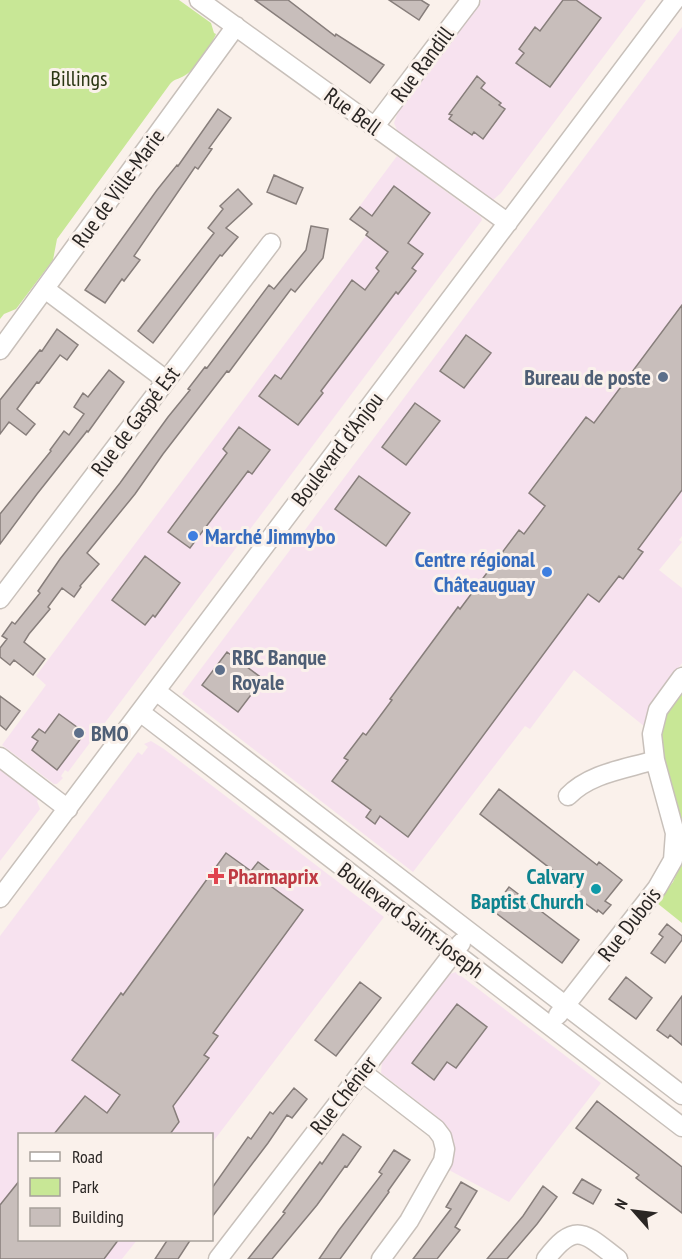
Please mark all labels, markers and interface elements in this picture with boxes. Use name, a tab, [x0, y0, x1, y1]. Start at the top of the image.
street label: Rue Randill	[385, 20, 460, 107]
park label: Billings	[51, 64, 107, 92]
street label: Rue Bell	[319, 81, 388, 142]
street label: Rue de Ville-Marie	[66, 123, 170, 253]
street label: Rue de Gaspé Est	[85, 360, 185, 482]
place label: Bureau de poste	[524, 363, 651, 391]
marker: Bureau de poste	[656, 370, 670, 384]
street label: Boulevard d'Anjou	[285, 386, 389, 512]
place label: Marché Jimmybo	[205, 522, 336, 550]
marker: Marché Jimmybo	[186, 529, 200, 543]
place label: Centre régional Châteauguay	[415, 545, 536, 598]
marker: Centre régional Châteauguay	[540, 565, 554, 579]
place label: RBC Banque Royale	[232, 643, 326, 696]
marker: RBC Banque Royale	[213, 663, 227, 677]
place label: BMO	[91, 719, 129, 747]
marker: BMO	[72, 726, 86, 740]
street label: Boulevard Saint-Joseph	[332, 856, 490, 984]
place label: Pharmaprix	[228, 862, 319, 890]
place label: Calvary Baptist Church	[471, 862, 585, 915]
marker: Pharmaprix	[209, 869, 223, 883]
street label: Rue Dubois	[591, 881, 667, 967]
marker: Calvary Baptist Church	[589, 882, 603, 896]
street label: Rue Chénier	[304, 1050, 382, 1140]
legend	[18, 1133, 213, 1241]
text: Road	[72, 1145, 103, 1168]
text: Park	[72, 1175, 99, 1198]
north arrow	[604, 1181, 664, 1241]
text: N	[610, 1195, 632, 1212]
text: Building	[72, 1205, 124, 1228]

